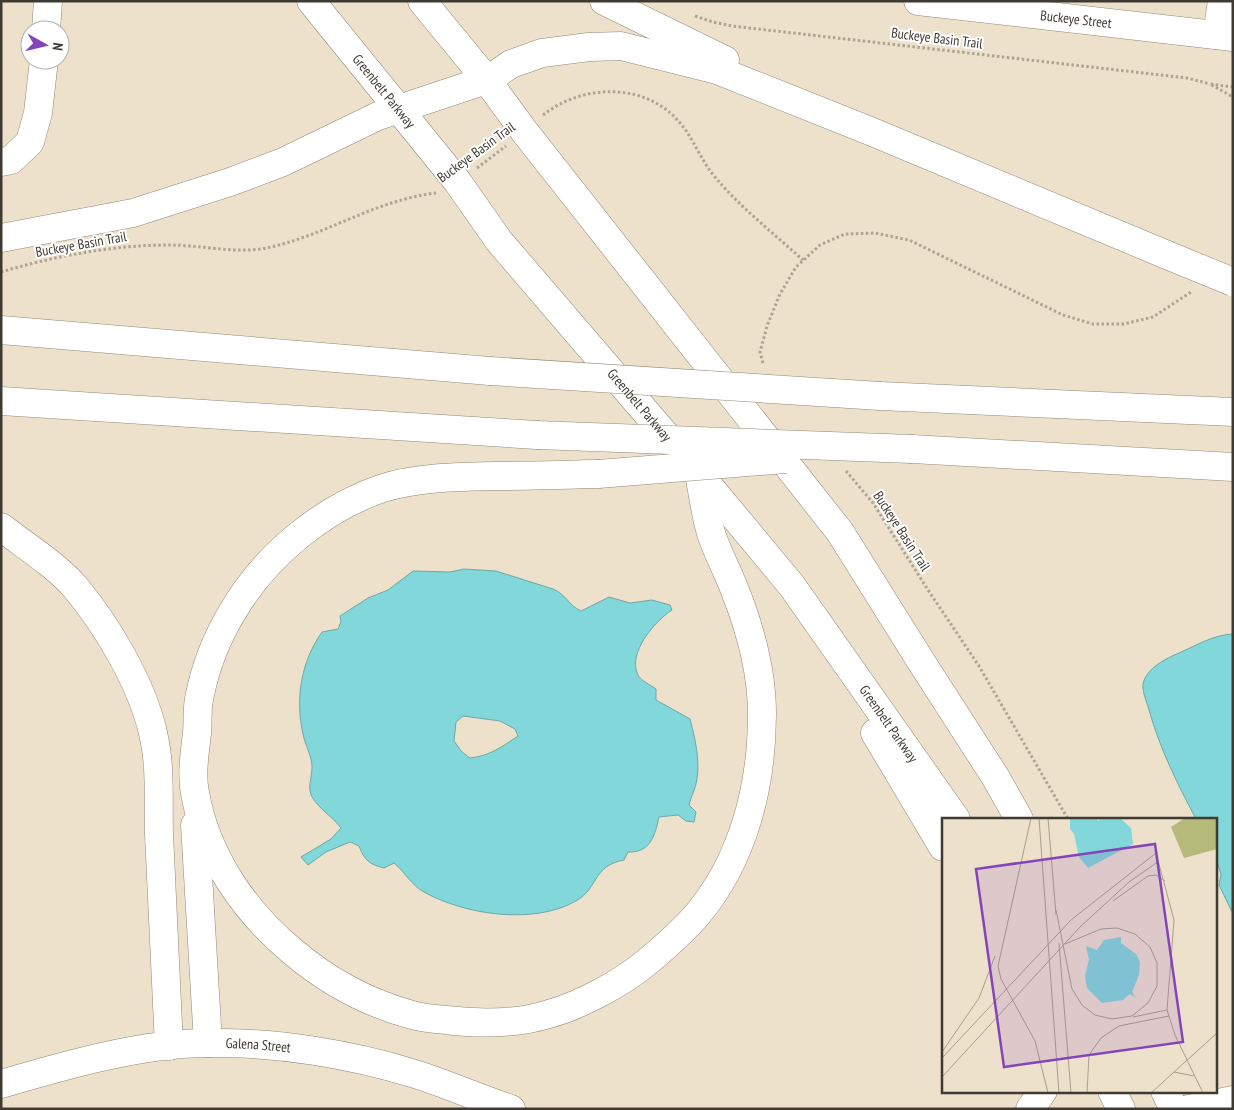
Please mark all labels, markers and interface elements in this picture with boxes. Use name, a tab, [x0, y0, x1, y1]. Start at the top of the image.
street label: Buckeye Street	[1039, 6, 1113, 32]
north arrow	[20, 20, 70, 70]
street label: Buckeye Basin Trail	[890, 23, 984, 53]
text: N	[48, 42, 67, 52]
street label: Greenbelt Parkway	[349, 50, 420, 132]
street label: Buckeye Basin Trail	[433, 117, 519, 186]
street label: Buckeye Basin Trail	[34, 227, 129, 261]
street label: Greenbelt Parkway	[603, 365, 676, 446]
street label: Buckeye Basin Trail	[869, 488, 935, 575]
street label: Greenbelt Parkway	[856, 682, 923, 766]
inset map	[942, 818, 1216, 1092]
street label: Galena Street	[225, 1034, 292, 1057]

